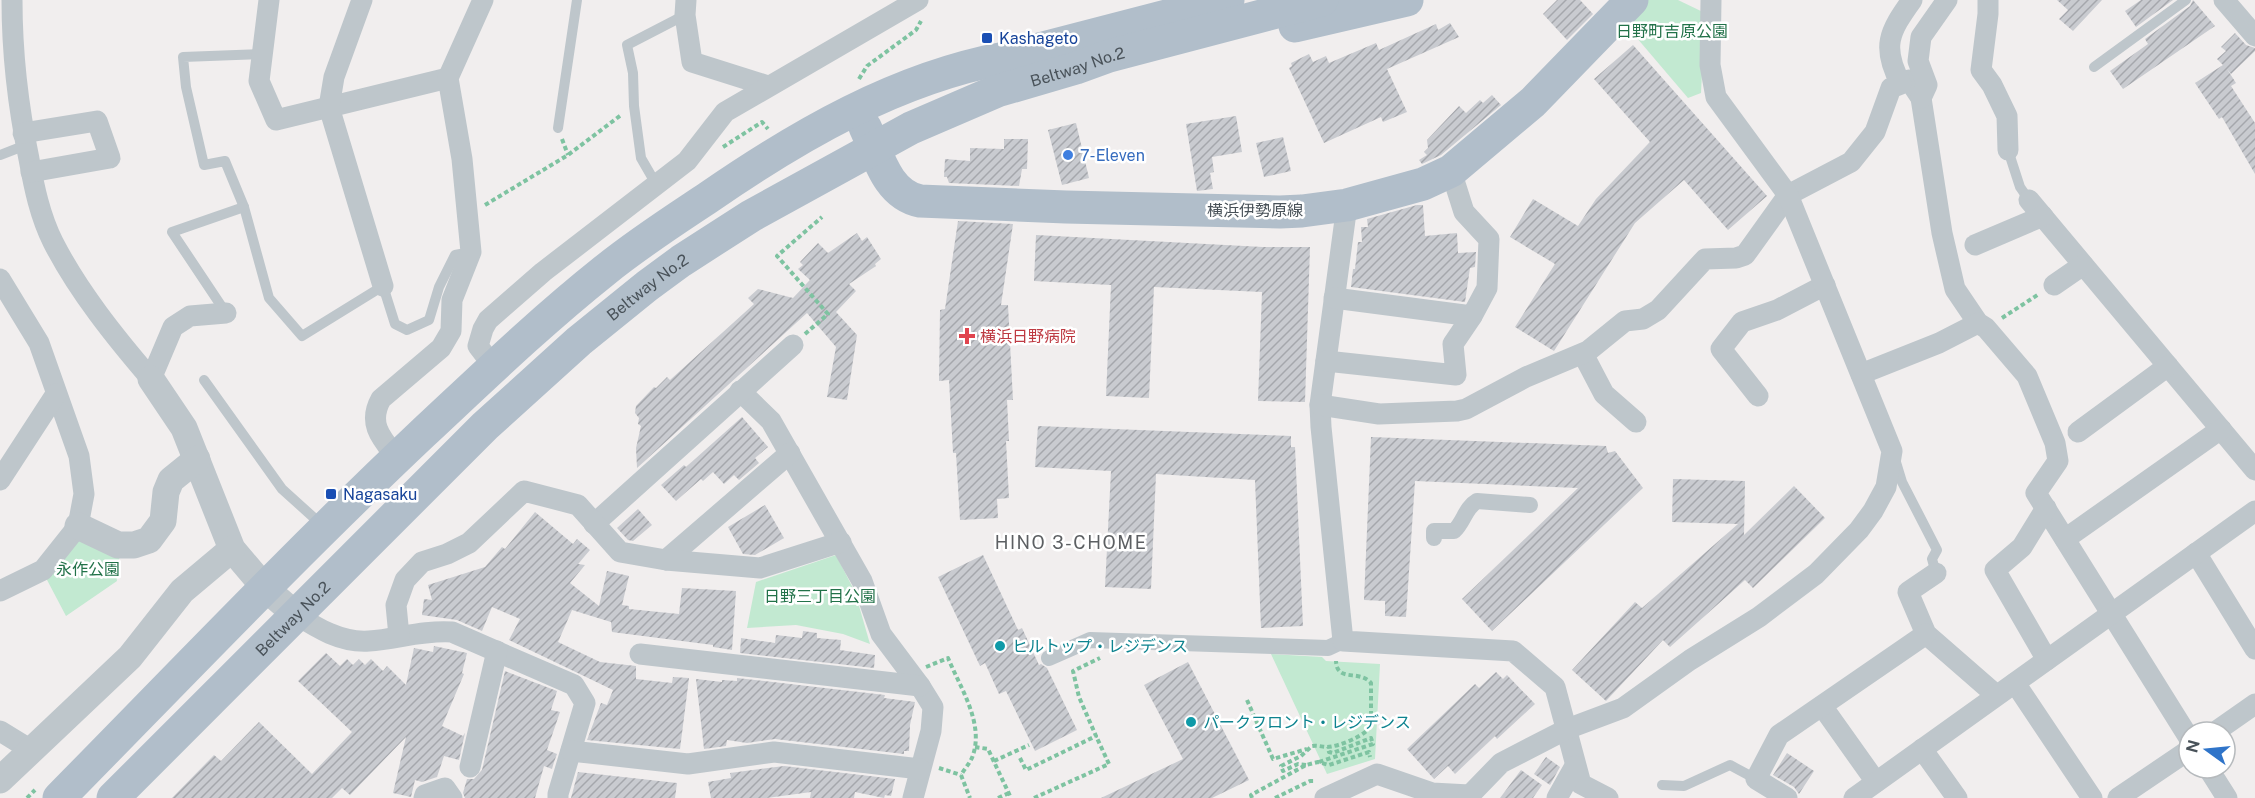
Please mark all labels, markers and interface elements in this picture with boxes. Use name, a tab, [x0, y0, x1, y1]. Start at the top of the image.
park label: 日野町吉原公園	[1616, 22, 1728, 41]
place label: Kashageto	[999, 29, 1078, 48]
marker: Kashageto	[980, 31, 994, 45]
street label: Beltway No.2	[1028, 43, 1127, 91]
place label: 7-Eleven	[1080, 146, 1145, 165]
marker: 7-Eleven	[1061, 148, 1075, 162]
street label: 横浜伊勢原線	[1207, 201, 1303, 220]
street label: Beltway No.2	[603, 250, 692, 325]
marker: 横浜日野病院	[958, 327, 976, 345]
place label: 横浜日野病院	[980, 327, 1076, 346]
place label: Nagasaku	[343, 485, 417, 504]
marker: Nagasaku	[324, 487, 338, 501]
district label: HINO 3-CHOME	[995, 532, 1147, 553]
park label: 永作公園	[56, 560, 120, 579]
street label: Beltway No.2	[252, 577, 334, 660]
park label: 日野三丁目公園	[764, 587, 876, 606]
place label: ヒルトップ・レジデンス	[1012, 637, 1188, 656]
marker: ヒルトップ・レジデンス	[993, 639, 1007, 653]
place label: パークフロント・レジデンス	[1203, 713, 1411, 732]
marker: パークフロント・レジデンス	[1184, 715, 1198, 729]
north arrow	[2177, 720, 2237, 780]
text: N	[2182, 738, 2204, 755]

